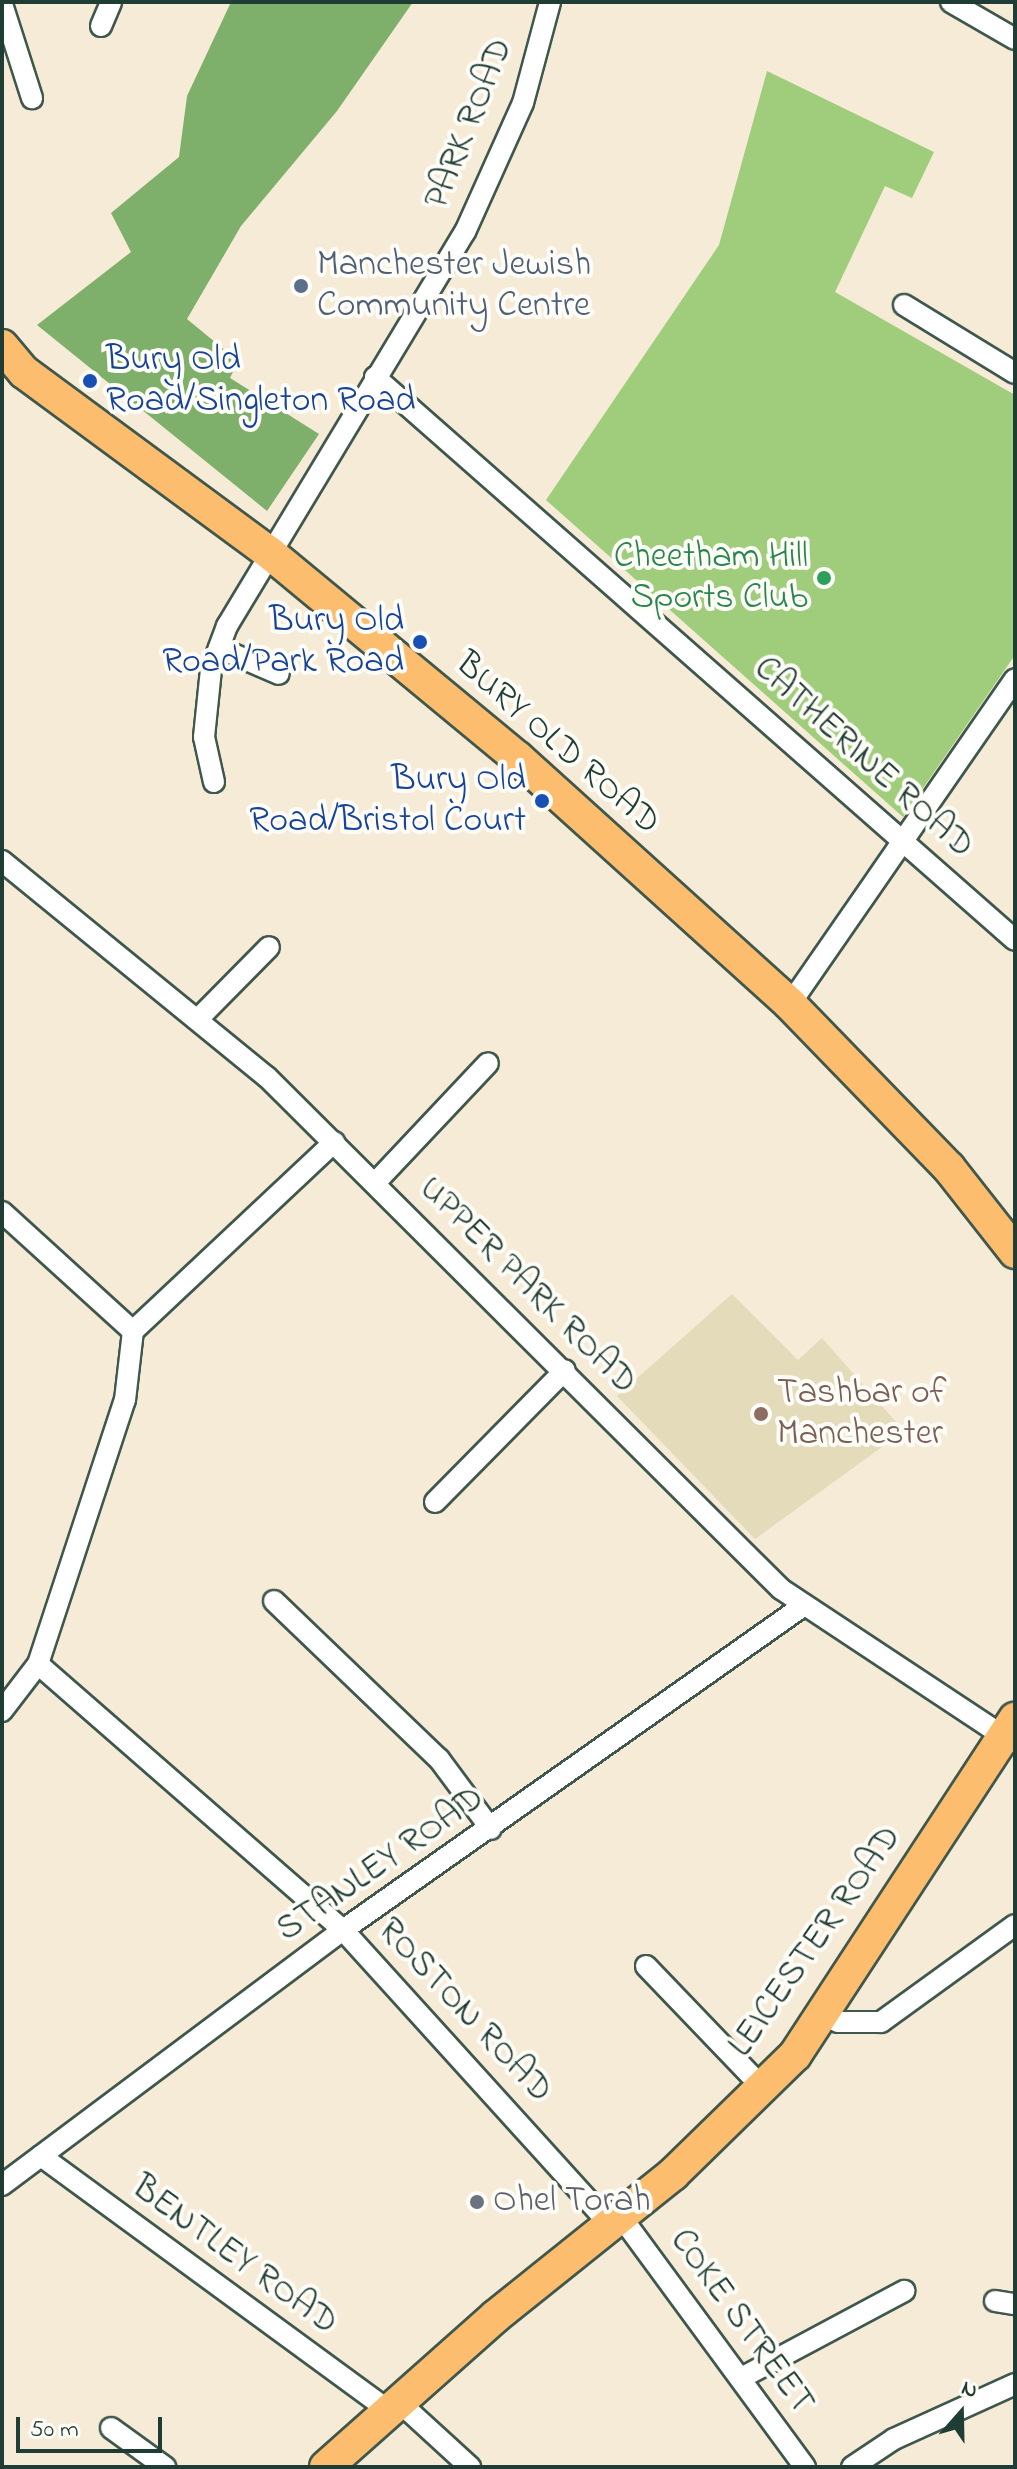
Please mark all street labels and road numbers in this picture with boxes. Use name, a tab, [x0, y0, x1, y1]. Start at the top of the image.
street label: PARK ROAD	[416, 33, 524, 215]
street label: BURY OLD ROAD	[446, 643, 668, 845]
street label: CATHERINE ROAD	[744, 648, 982, 868]
street label: UPPER PARK ROAD	[409, 1168, 645, 1404]
street label: STANLEY ROAD	[269, 1778, 493, 1952]
street label: LEICESTER ROAD	[720, 1818, 912, 2066]
street label: ROSTON ROAD	[367, 1910, 561, 2112]
street label: BENTLEY ROAD	[123, 2167, 345, 2345]
street label: COKE STREET	[659, 2221, 823, 2423]

